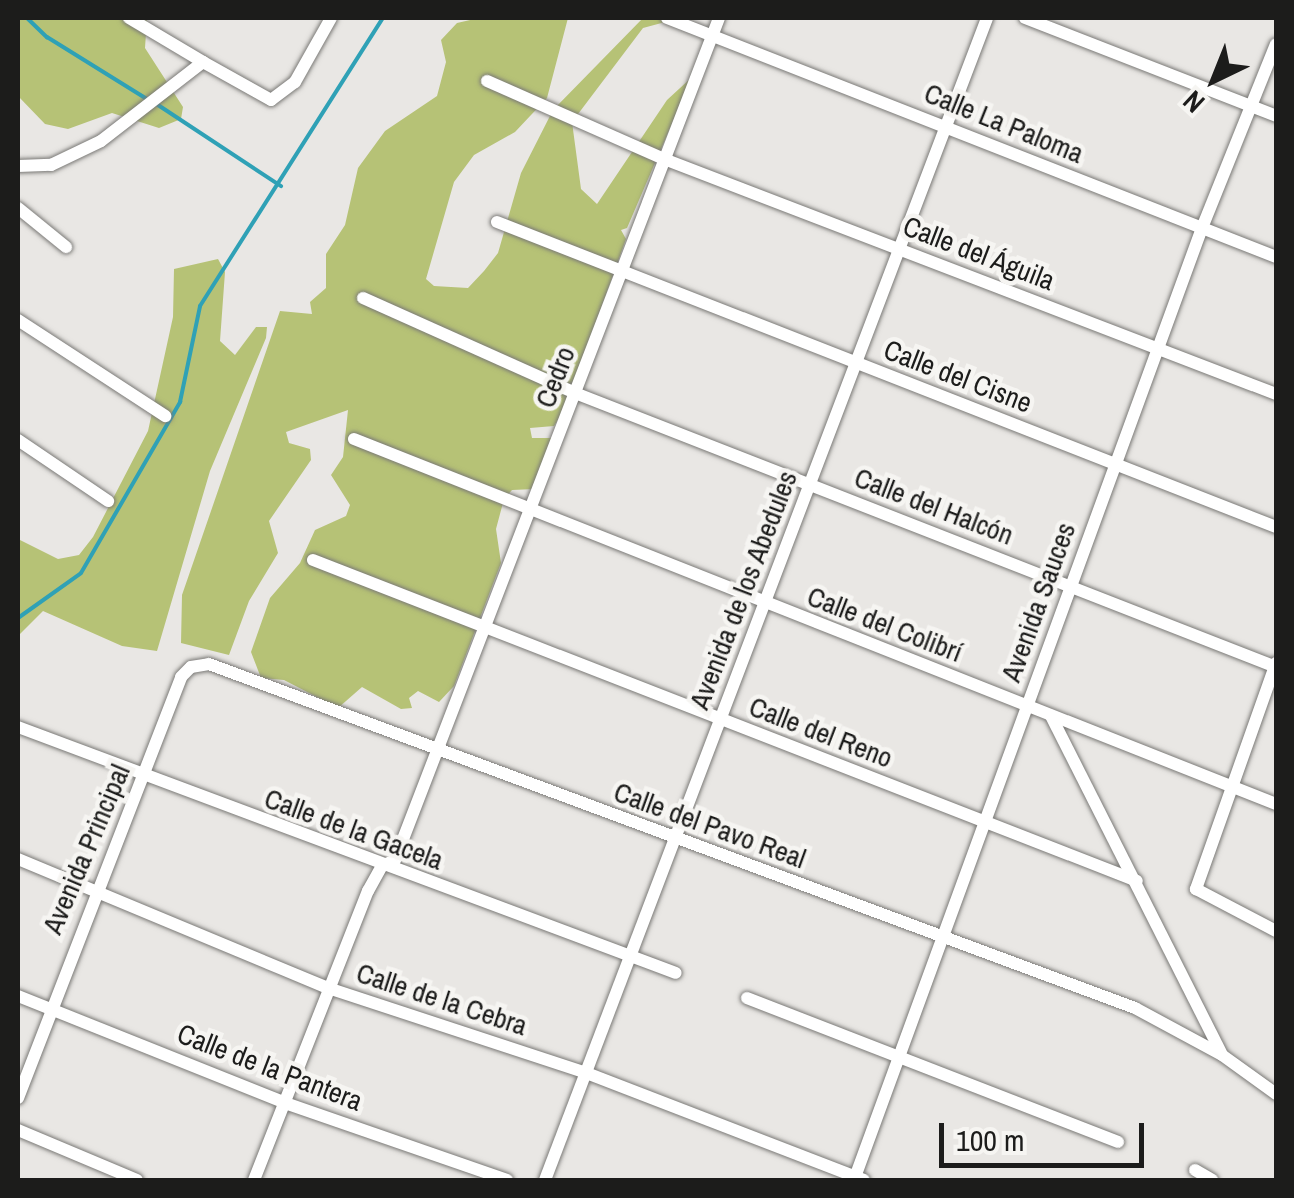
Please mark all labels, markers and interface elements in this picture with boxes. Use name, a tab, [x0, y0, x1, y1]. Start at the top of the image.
north arrow	[1164, 30, 1264, 130]
street label: Calle La Paloma	[920, 76, 1088, 170]
text: N	[1175, 82, 1213, 121]
street label: Calle del Águila	[898, 209, 1060, 297]
street label: Calle del Cisne	[879, 332, 1037, 420]
street label: Cedro	[528, 342, 582, 412]
street label: Calle del Halcón	[850, 460, 1018, 552]
street label: Avenida de los Abedules	[682, 466, 804, 714]
street label: Avenida Sauces	[994, 518, 1082, 686]
street label: Calle del Colibrí	[803, 579, 967, 669]
street label: Calle del Reno	[745, 689, 897, 775]
street label: Avenida Principal	[35, 759, 137, 939]
street label: Calle del Pavo Real	[610, 775, 810, 875]
street label: Calle de la Gacela	[260, 781, 448, 877]
street label: Calle de la Cebra	[352, 956, 532, 1042]
street label: Calle de la Pantera	[173, 1016, 367, 1118]
scale bar	[944, 1103, 1149, 1165]
text: 100 m	[956, 1120, 1024, 1160]

